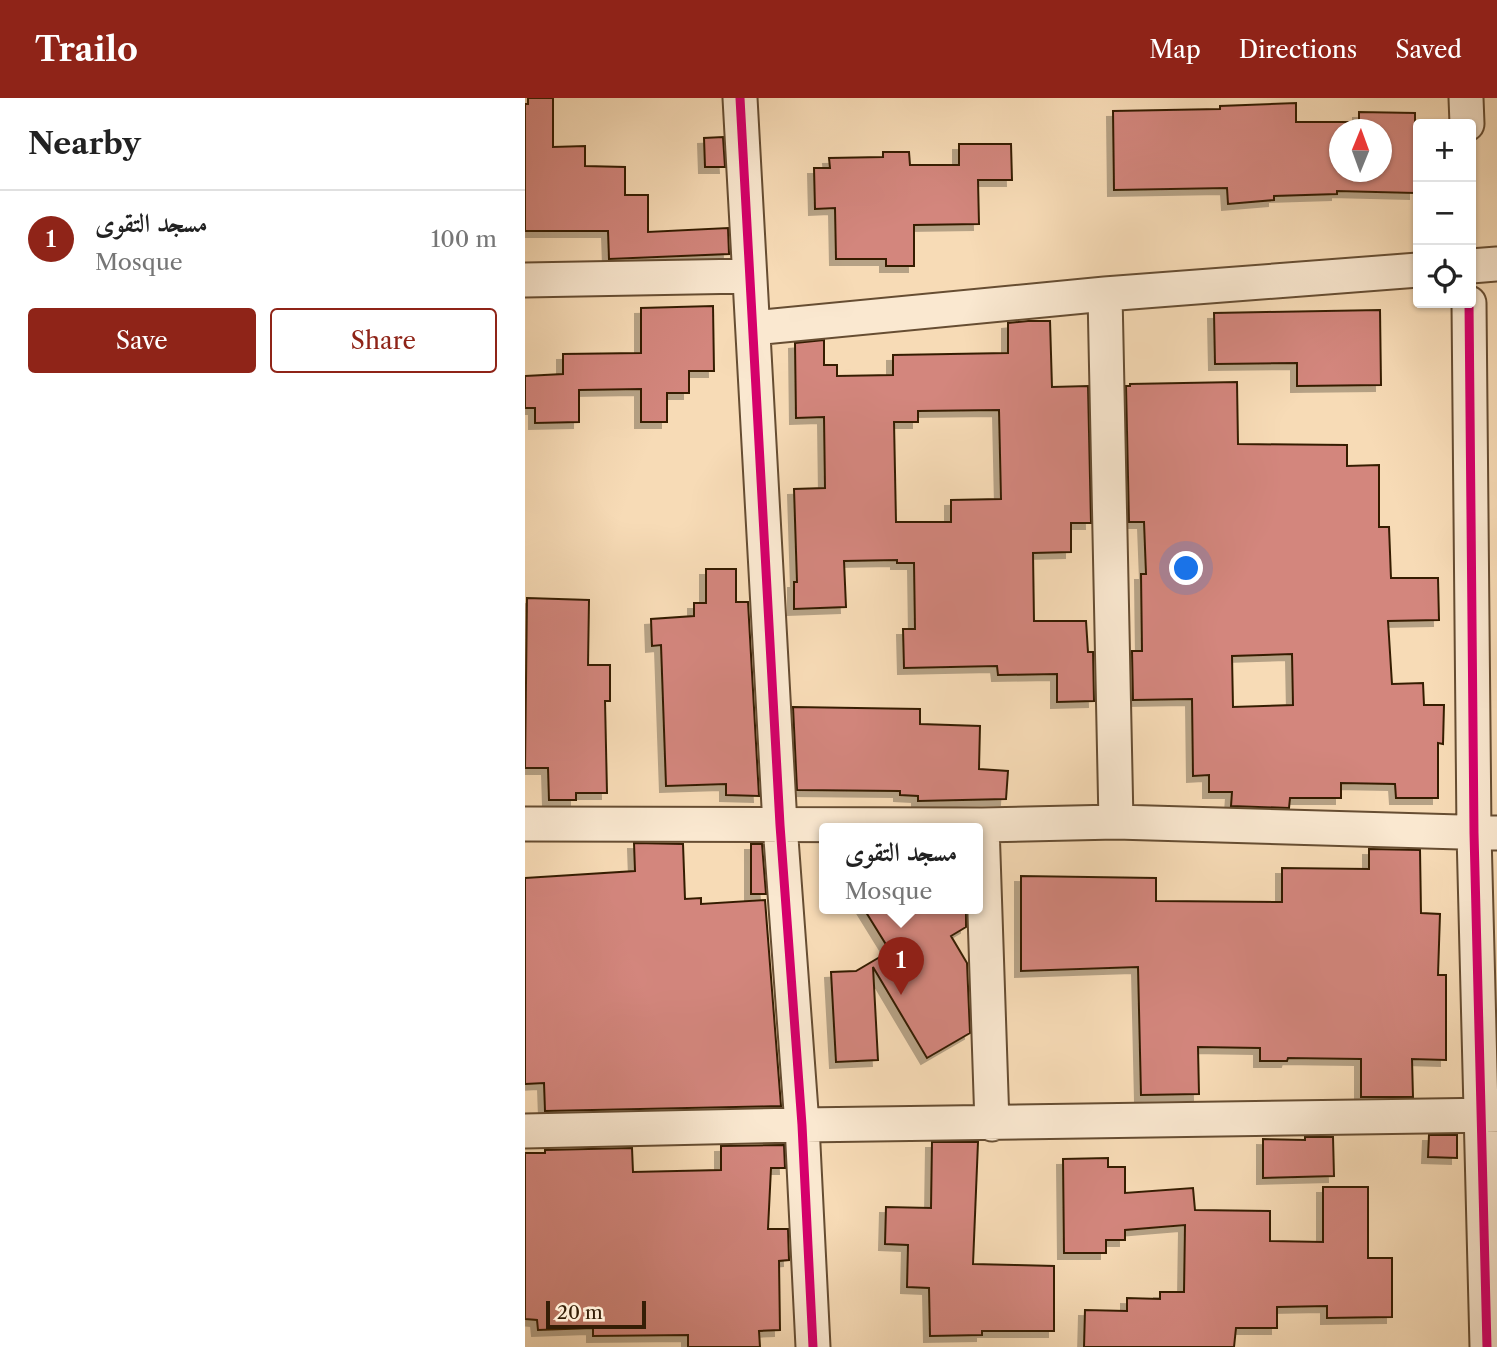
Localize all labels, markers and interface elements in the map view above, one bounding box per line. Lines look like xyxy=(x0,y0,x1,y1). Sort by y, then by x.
text: Trailo xyxy=(35,29,138,70)
text: Map xyxy=(1149,35,1201,64)
text: Directions xyxy=(1239,35,1357,64)
text: Saved xyxy=(1395,35,1462,64)
north arrow xyxy=(1329,119,1392,182)
map controls xyxy=(1413,119,1476,308)
button: + xyxy=(1413,119,1476,182)
text: Nearby xyxy=(28,125,141,162)
button: − xyxy=(1413,182,1476,245)
text: مسجد التقوى xyxy=(95,207,208,239)
text: 1 xyxy=(46,225,56,253)
text: 100 m xyxy=(431,225,497,253)
button: locate xyxy=(1413,245,1476,308)
text: Mosque xyxy=(95,248,183,276)
button: Save xyxy=(28,308,256,373)
button: Share xyxy=(270,308,497,373)
your location xyxy=(1169,551,1203,585)
popup xyxy=(819,823,983,914)
text: مسجد التقوى xyxy=(845,836,957,868)
text: Mosque xyxy=(845,877,932,905)
pin: 1 xyxy=(878,937,924,995)
scale bar xyxy=(546,1298,646,1330)
text: 20 m xyxy=(557,1301,603,1324)

